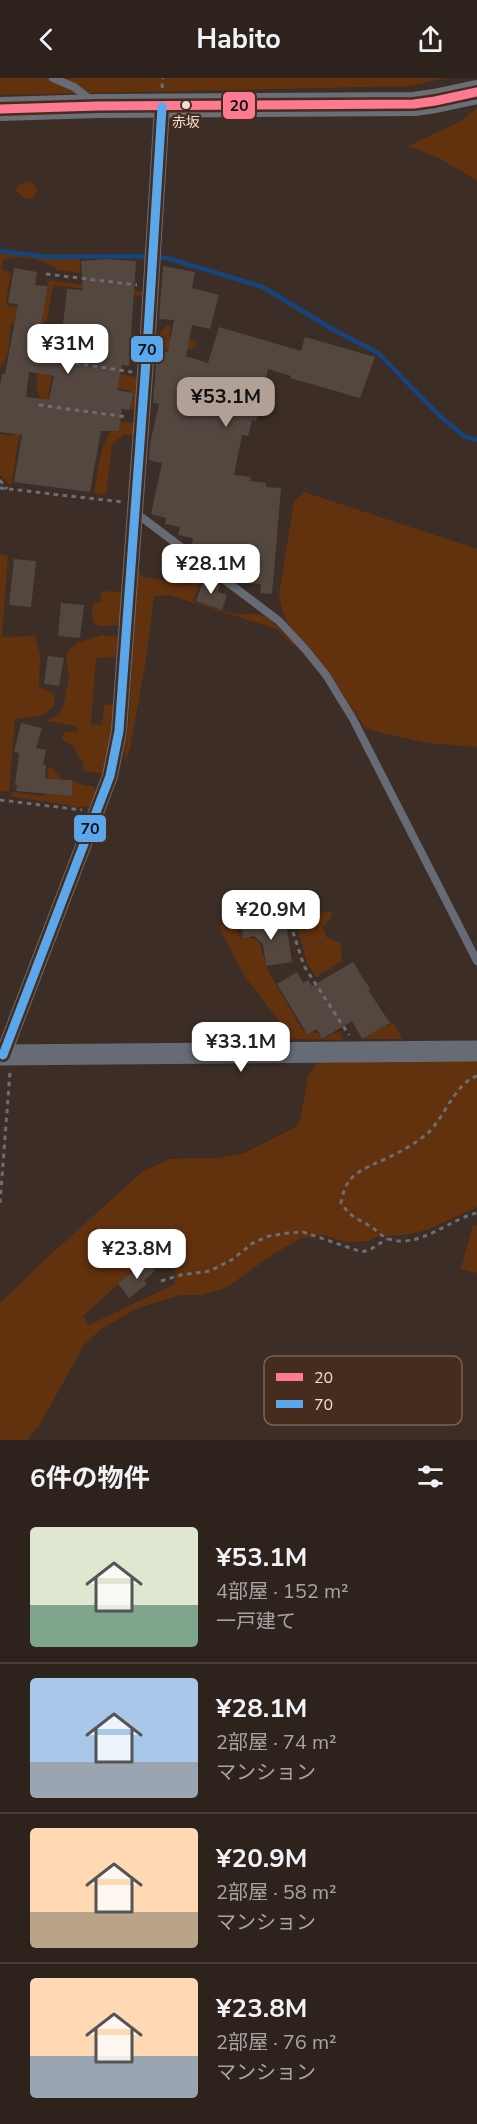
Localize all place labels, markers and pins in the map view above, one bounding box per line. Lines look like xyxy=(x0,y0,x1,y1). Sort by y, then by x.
marker: 赤坂 xyxy=(180,99,192,111)
place label: 赤坂 xyxy=(172,113,200,132)
pin: ¥31M xyxy=(32,324,104,375)
pin: ¥53.1M xyxy=(177,377,275,428)
pin: ¥28.1M xyxy=(162,544,260,595)
pin: ¥20.9M xyxy=(222,890,320,941)
pin: ¥33.1M xyxy=(192,1022,290,1073)
pin: ¥23.8M xyxy=(88,1229,186,1280)

